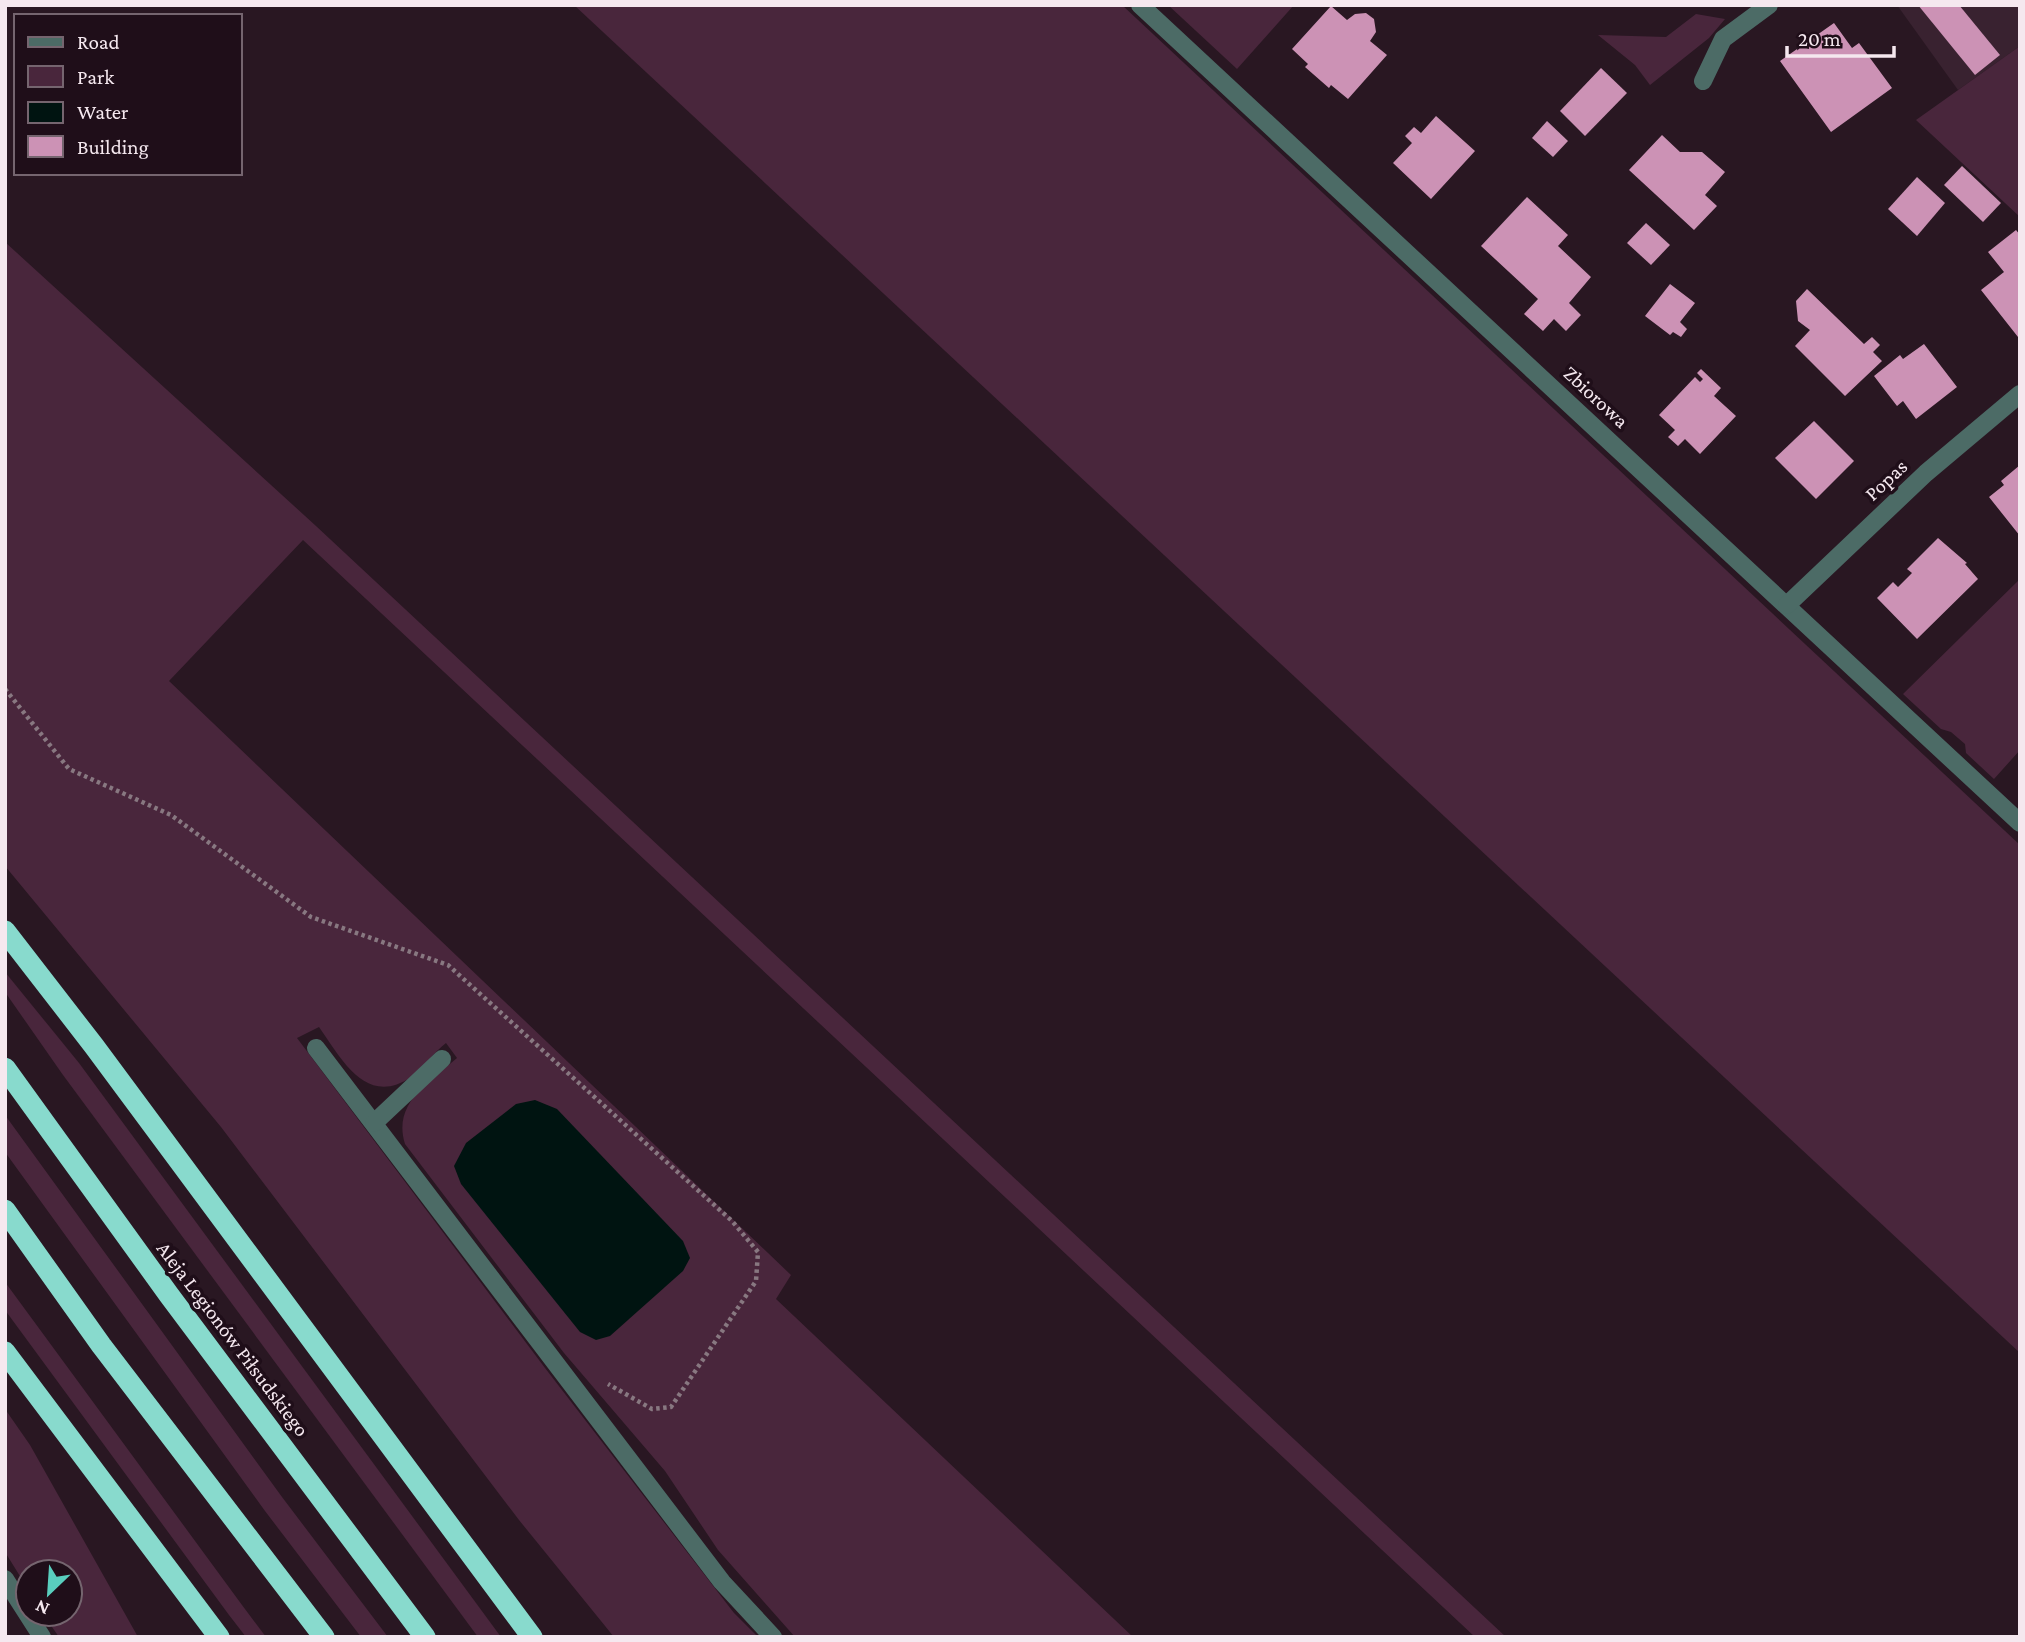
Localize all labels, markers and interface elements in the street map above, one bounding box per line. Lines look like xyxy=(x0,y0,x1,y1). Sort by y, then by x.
legend xyxy=(14,14,242,175)
scale bar xyxy=(1787,14,1894,58)
text: 20 m xyxy=(1798,27,1841,51)
text: Road xyxy=(77,30,120,54)
text: Park xyxy=(77,65,114,89)
text: Water xyxy=(77,100,129,124)
text: Building xyxy=(77,135,149,159)
street label: Zbiorowa xyxy=(1559,361,1634,433)
street label: Popas xyxy=(1860,454,1912,506)
street label: Aleja Legionów Piłsudskiego xyxy=(152,1237,314,1441)
north arrow xyxy=(14,1558,84,1628)
text: N xyxy=(32,1596,52,1620)

